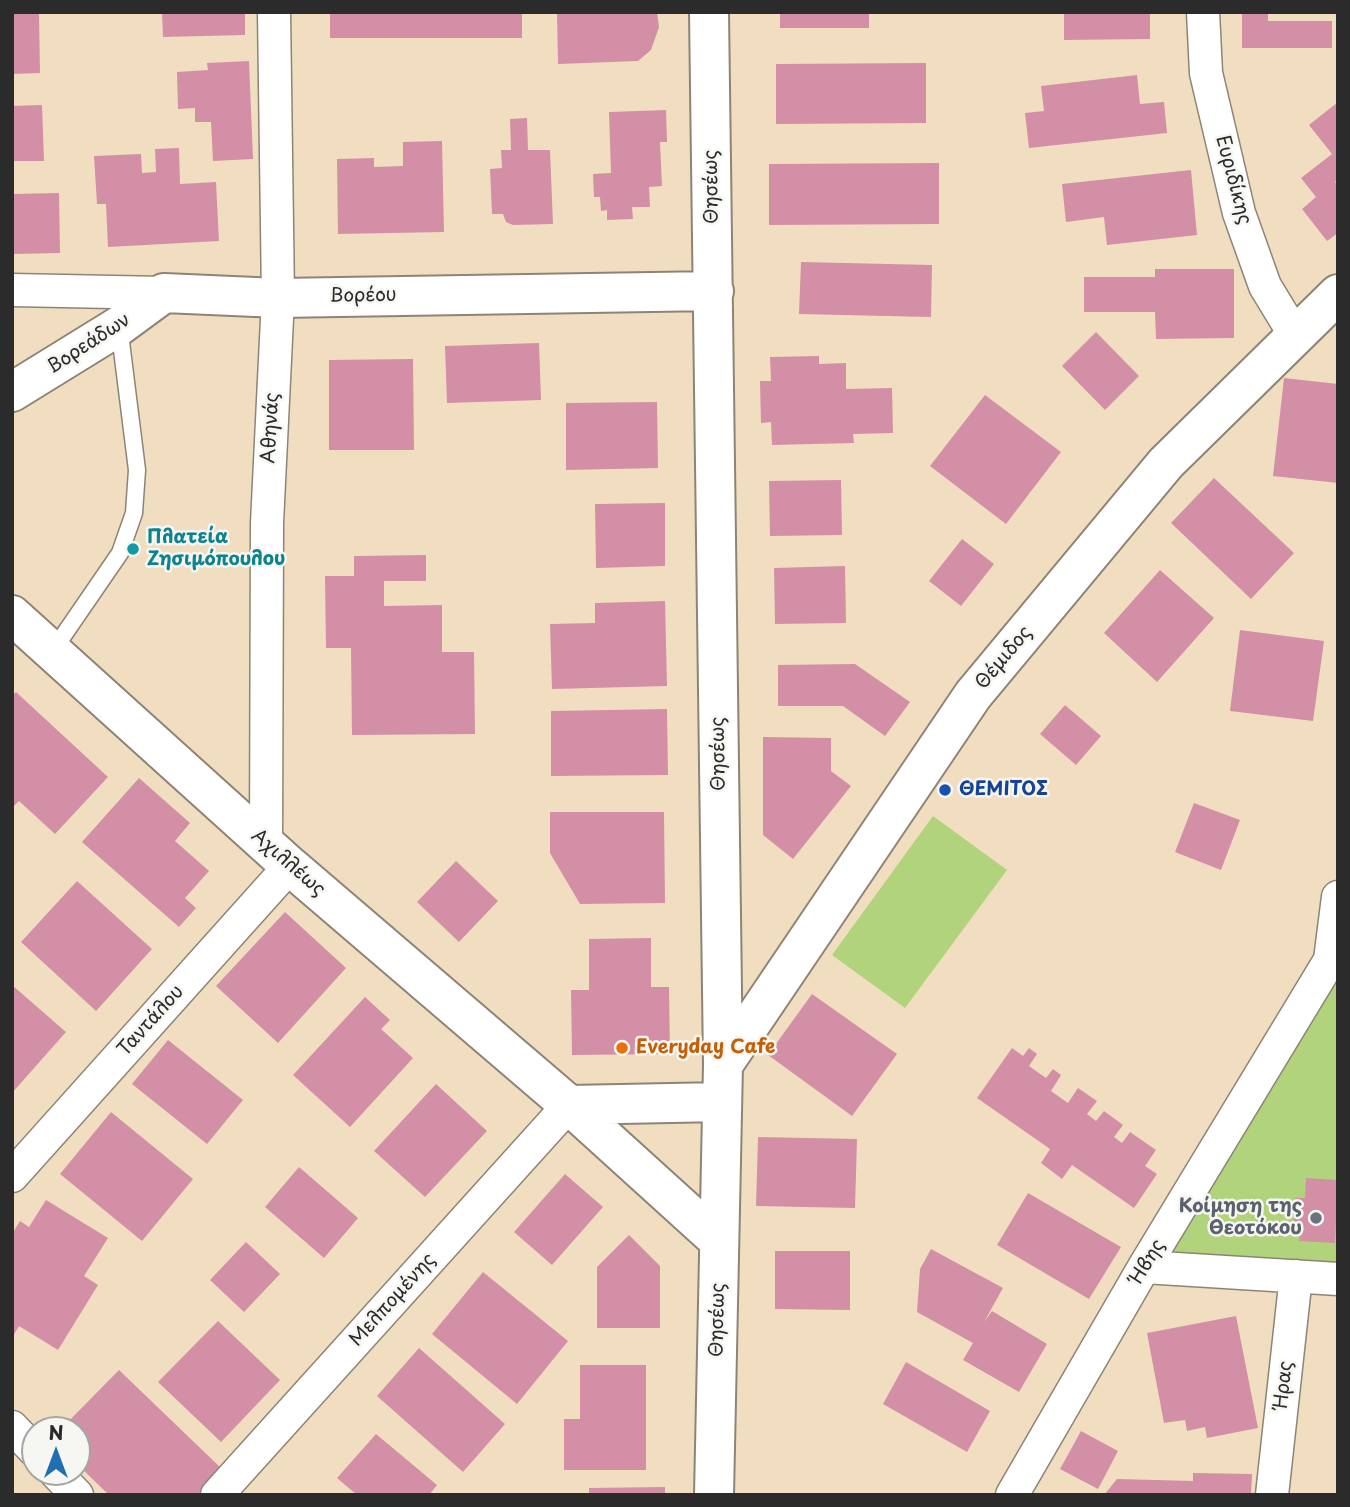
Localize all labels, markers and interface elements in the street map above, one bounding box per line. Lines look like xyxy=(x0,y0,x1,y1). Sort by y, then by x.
street label: Ευριδίκης xyxy=(1210,133,1256,227)
street label: Θησέως xyxy=(700,150,724,224)
street label: Βορέου xyxy=(329,284,397,308)
street label: Βορεάδων xyxy=(43,309,135,379)
street label: Αθηνάς xyxy=(258,392,284,464)
place label: Πλατεία Ζησιμόπουλου xyxy=(147,527,285,571)
marker: Πλατεία Ζησιμόπουλου xyxy=(125,541,141,557)
street label: Θέμιδος xyxy=(971,622,1037,694)
street label: Θησέως xyxy=(707,717,731,791)
place label: ΘΕΜΙΤΟΣ xyxy=(959,779,1048,801)
marker: ΘΕΜΙΤΟΣ xyxy=(937,782,953,798)
street label: Αχιλλέως xyxy=(246,825,330,901)
street label: Ταντάλου xyxy=(113,981,189,1061)
place label: Everyday Cafe xyxy=(636,1037,775,1059)
marker: Everyday Cafe xyxy=(614,1040,630,1056)
place label: Κοίμηση της Θεοτόκου xyxy=(1179,1196,1302,1240)
marker: Κοίμηση της Θεοτόκου xyxy=(1308,1210,1324,1226)
street label: Ήβης xyxy=(1126,1236,1170,1288)
street label: Μελπομένης xyxy=(345,1249,441,1351)
street label: Θησέως xyxy=(706,1283,730,1357)
street label: Ήρας xyxy=(1270,1360,1298,1410)
north arrow xyxy=(21,1416,91,1486)
text: N xyxy=(48,1418,64,1446)

